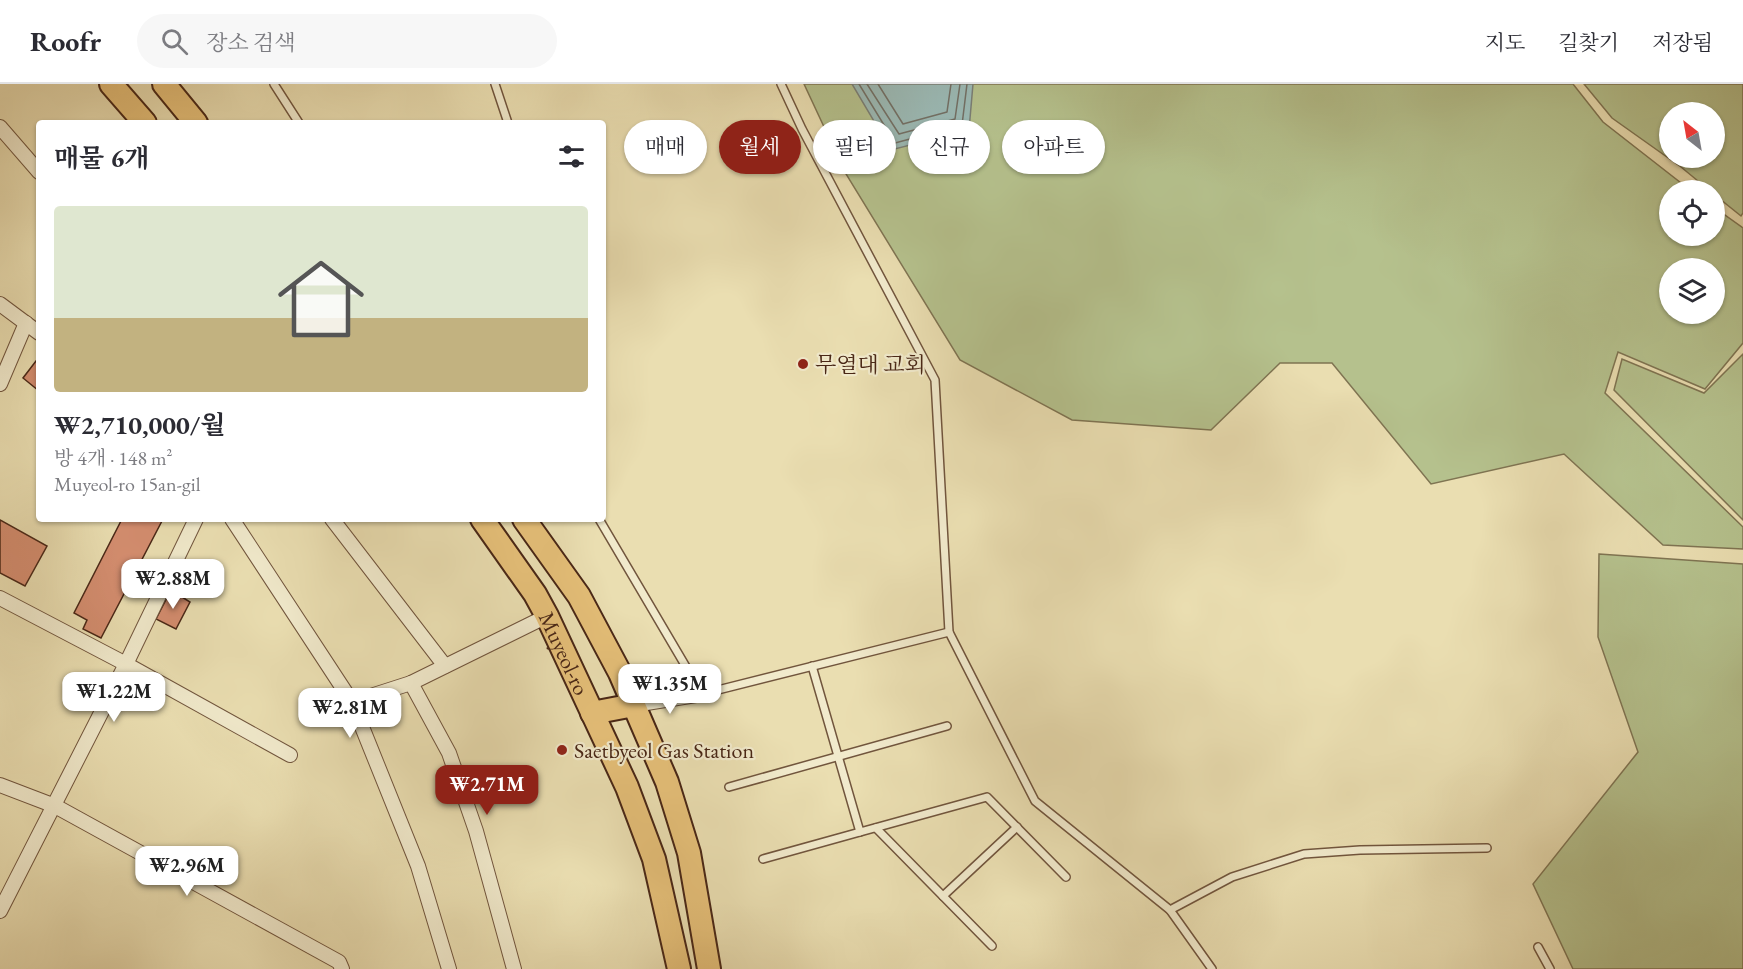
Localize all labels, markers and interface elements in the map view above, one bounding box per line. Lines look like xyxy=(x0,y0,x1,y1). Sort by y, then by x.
search box xyxy=(137,14,557,68)
text: Roofr xyxy=(30,23,101,59)
icon: search xyxy=(158,25,191,58)
text: 장소 검색 xyxy=(206,28,296,57)
text: 지도 xyxy=(1485,29,1525,56)
text: 길찾기 xyxy=(1558,29,1619,56)
text: 저장됨 xyxy=(1652,29,1713,56)
north arrow xyxy=(1659,102,1725,168)
map controls xyxy=(1659,102,1725,324)
chip: 매매 xyxy=(624,120,707,174)
chip: 월세 xyxy=(719,120,801,174)
chip: 필터 xyxy=(813,120,896,174)
chip: 신규 xyxy=(908,120,990,174)
chip: 아파트 xyxy=(1002,120,1105,174)
icon: filters xyxy=(555,140,588,173)
text: 매물 6개 xyxy=(54,141,149,175)
button: locate xyxy=(1659,180,1725,246)
icon: home xyxy=(267,245,375,353)
button: layers xyxy=(1659,258,1725,324)
place label: 무열대 교회 xyxy=(815,350,926,379)
marker: 무열대 교회 xyxy=(796,357,810,371)
text: ₩2,710,000/월 xyxy=(54,408,225,442)
text: 방 4개 · 148 m² xyxy=(54,445,173,471)
text: Muyeol-ro 15an-gil xyxy=(54,471,201,497)
pin: ₩2.88M xyxy=(124,559,222,610)
text: ₩2.88M xyxy=(135,565,211,591)
street label: Muyeol-ro xyxy=(532,607,596,700)
pin: ₩1.35M xyxy=(621,664,719,715)
text: ₩1.35M xyxy=(632,670,708,696)
pin: ₩1.22M xyxy=(65,672,163,723)
text: ₩1.22M xyxy=(76,678,152,704)
pin: ₩2.81M xyxy=(301,688,399,739)
text: ₩2.81M xyxy=(312,694,388,720)
place label: Saetbyeol Gas Station xyxy=(574,736,754,765)
marker: Saetbyeol Gas Station xyxy=(555,743,569,757)
pin: ₩2.71M xyxy=(438,765,536,816)
text: ₩2.71M xyxy=(449,771,525,797)
pin: ₩2.96M xyxy=(138,846,236,897)
text: ₩2.96M xyxy=(149,852,225,878)

